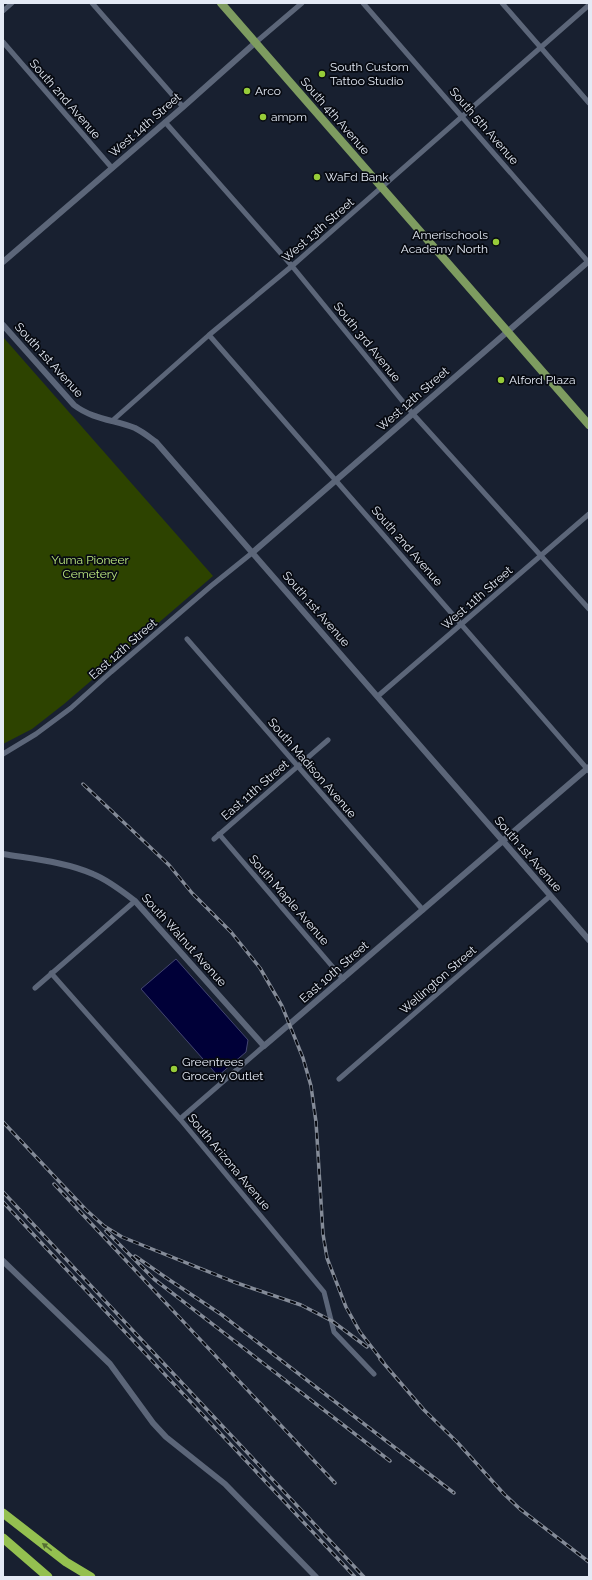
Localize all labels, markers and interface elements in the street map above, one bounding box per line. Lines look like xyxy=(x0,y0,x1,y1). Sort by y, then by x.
street label: South 2nd Avenue xyxy=(27,56,103,142)
place label: South Custom Tattoo Studio xyxy=(330,60,409,88)
marker: South Custom Tattoo Studio xyxy=(317,69,327,79)
street label: South 4th Avenue xyxy=(298,74,372,158)
place label: Arco xyxy=(255,84,281,98)
street label: South 5th Avenue xyxy=(447,84,521,168)
marker: Arco xyxy=(242,86,252,96)
street label: West 14th Street xyxy=(106,90,184,160)
place label: ampm xyxy=(271,110,307,124)
marker: ampm xyxy=(258,112,268,122)
place label: WaFd Bank xyxy=(325,170,389,184)
marker: WaFd Bank xyxy=(312,172,322,182)
street label: West 13th Street xyxy=(279,195,357,265)
place label: Amerischools Academy North xyxy=(401,228,488,256)
marker: Amerischools Academy North xyxy=(491,237,501,247)
street label: South 3rd Avenue xyxy=(331,299,403,385)
street label: South 1st Avenue xyxy=(12,320,86,400)
street label: West 12th Street xyxy=(374,364,452,434)
place label: Alford Plaza xyxy=(509,373,576,387)
marker: Alford Plaza xyxy=(496,375,506,385)
street label: South 2nd Avenue xyxy=(369,503,445,589)
park label: Yuma Pioneer Cemetery xyxy=(51,553,129,581)
street label: West 11th Street xyxy=(439,563,515,633)
street label: South 1st Avenue xyxy=(279,568,353,650)
street label: East 12th Street xyxy=(86,616,160,682)
street label: South Madison Avenue xyxy=(265,715,359,821)
street label: East 11th Street xyxy=(219,757,291,823)
street label: South 1st Avenue xyxy=(491,813,565,895)
street label: South Maple Avenue xyxy=(246,852,332,948)
street label: South Walnut Avenue xyxy=(139,891,229,989)
street label: East 10th Street xyxy=(297,938,371,1006)
street label: Wellington Street xyxy=(397,943,479,1017)
place label: Greentrees Grocery Outlet xyxy=(182,1055,263,1083)
marker: Greentrees Grocery Outlet xyxy=(169,1064,179,1074)
street label: South Arizona Avenue xyxy=(185,1111,273,1213)
one-way arrow xyxy=(42,1543,53,1551)

